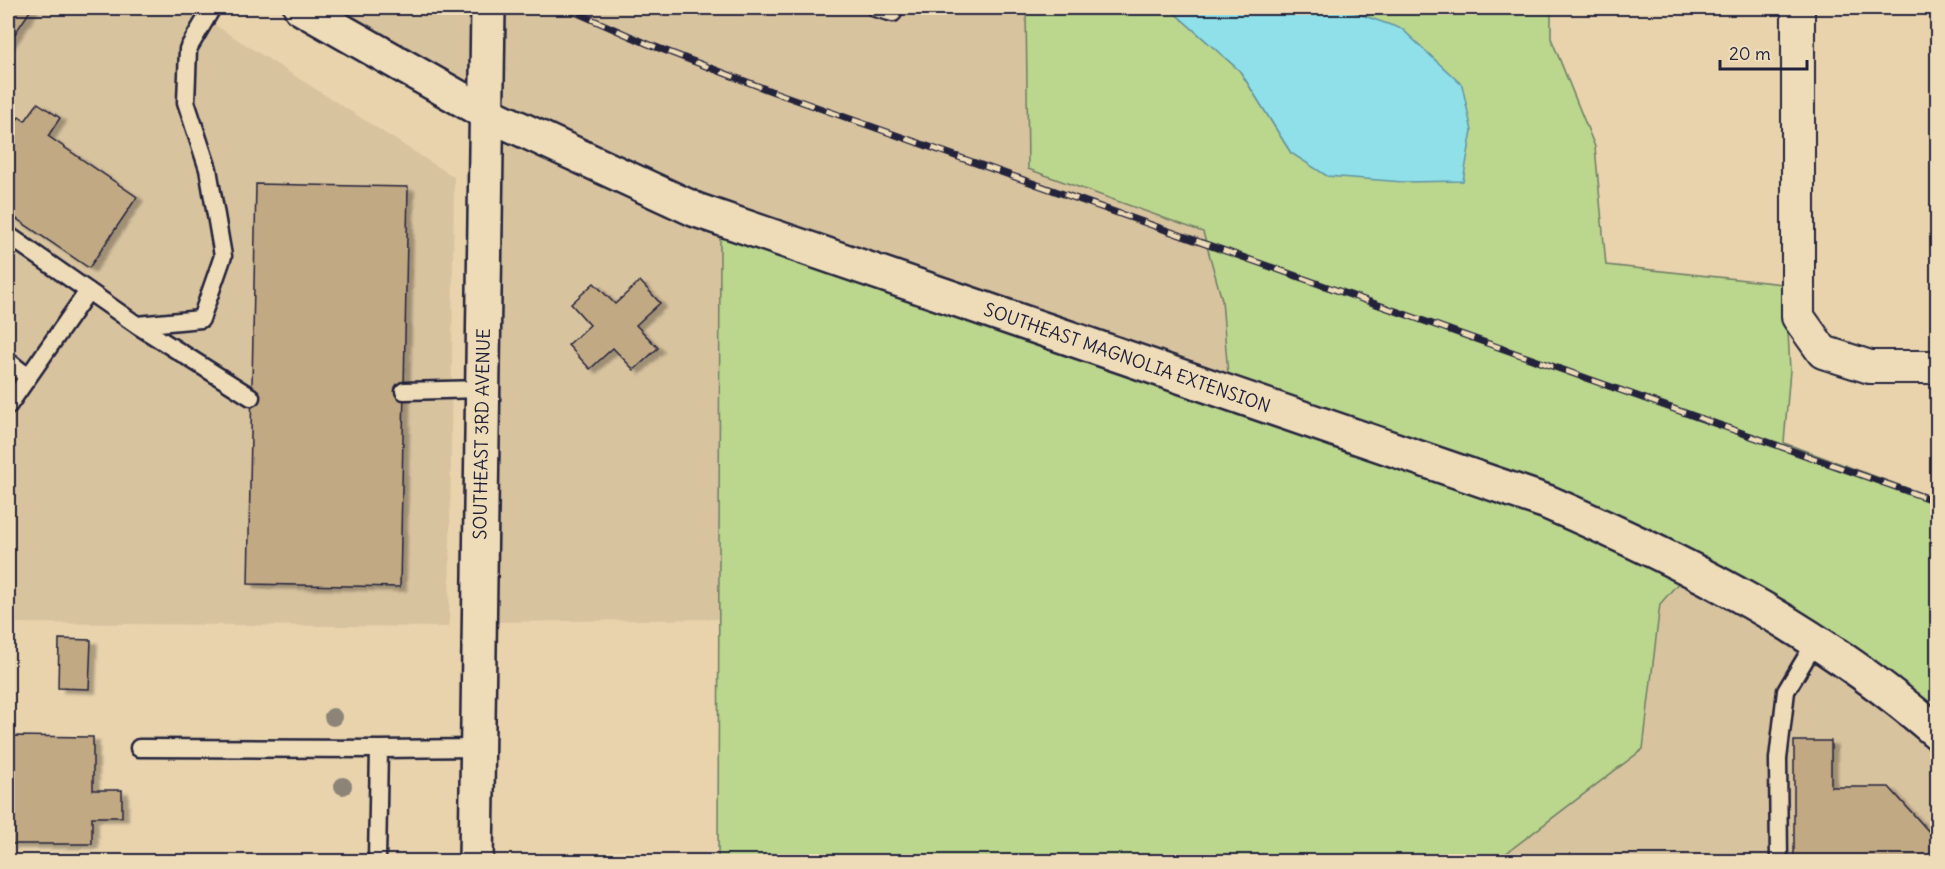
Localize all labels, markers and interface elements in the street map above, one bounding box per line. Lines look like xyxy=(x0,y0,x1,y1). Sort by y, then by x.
scale bar xyxy=(1720,33,1807,71)
text: 20 m xyxy=(1729,42,1771,65)
street label: SOUTHEAST MAGNOLIA EXTENSION xyxy=(981,298,1274,418)
street label: SOUTHEAST 3RD AVENUE xyxy=(468,328,495,540)

